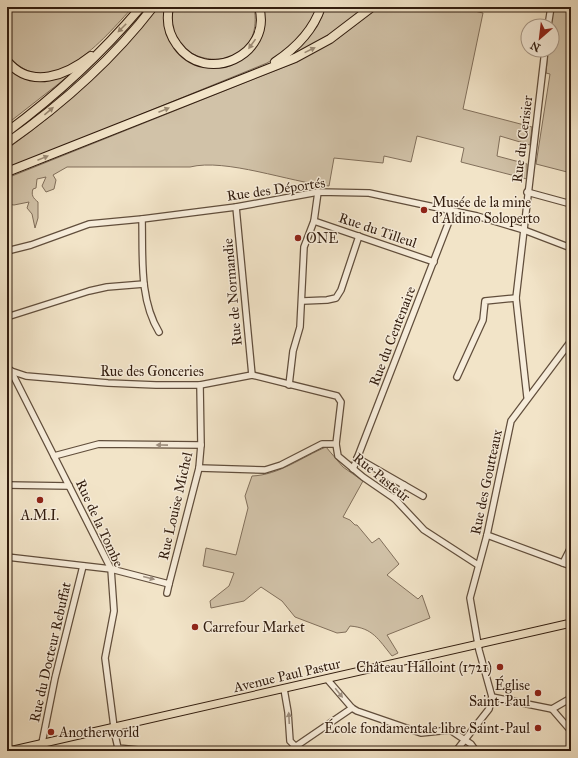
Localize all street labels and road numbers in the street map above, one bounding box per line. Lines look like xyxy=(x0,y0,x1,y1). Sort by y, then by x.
street label: Rue du Cerisier xyxy=(509,94,536,184)
street label: Rue des Déportés xyxy=(226,174,326,205)
street label: Rue du Tilleul xyxy=(336,209,419,252)
street label: Rue de Normandie xyxy=(219,237,246,346)
street label: Rue du Centenaire xyxy=(366,284,419,388)
street label: Rue des Gonceries xyxy=(100,363,204,380)
street label: Rue des Goutteaux xyxy=(467,427,506,536)
street label: Rue Pasteur xyxy=(350,449,414,506)
street label: Rue Louise Michel xyxy=(155,450,196,562)
street label: Rue de la Tombe xyxy=(72,477,127,570)
street label: Rue du Docteur Rebuffat xyxy=(26,580,75,724)
street label: Avenue Paul Pastur xyxy=(231,655,343,696)

